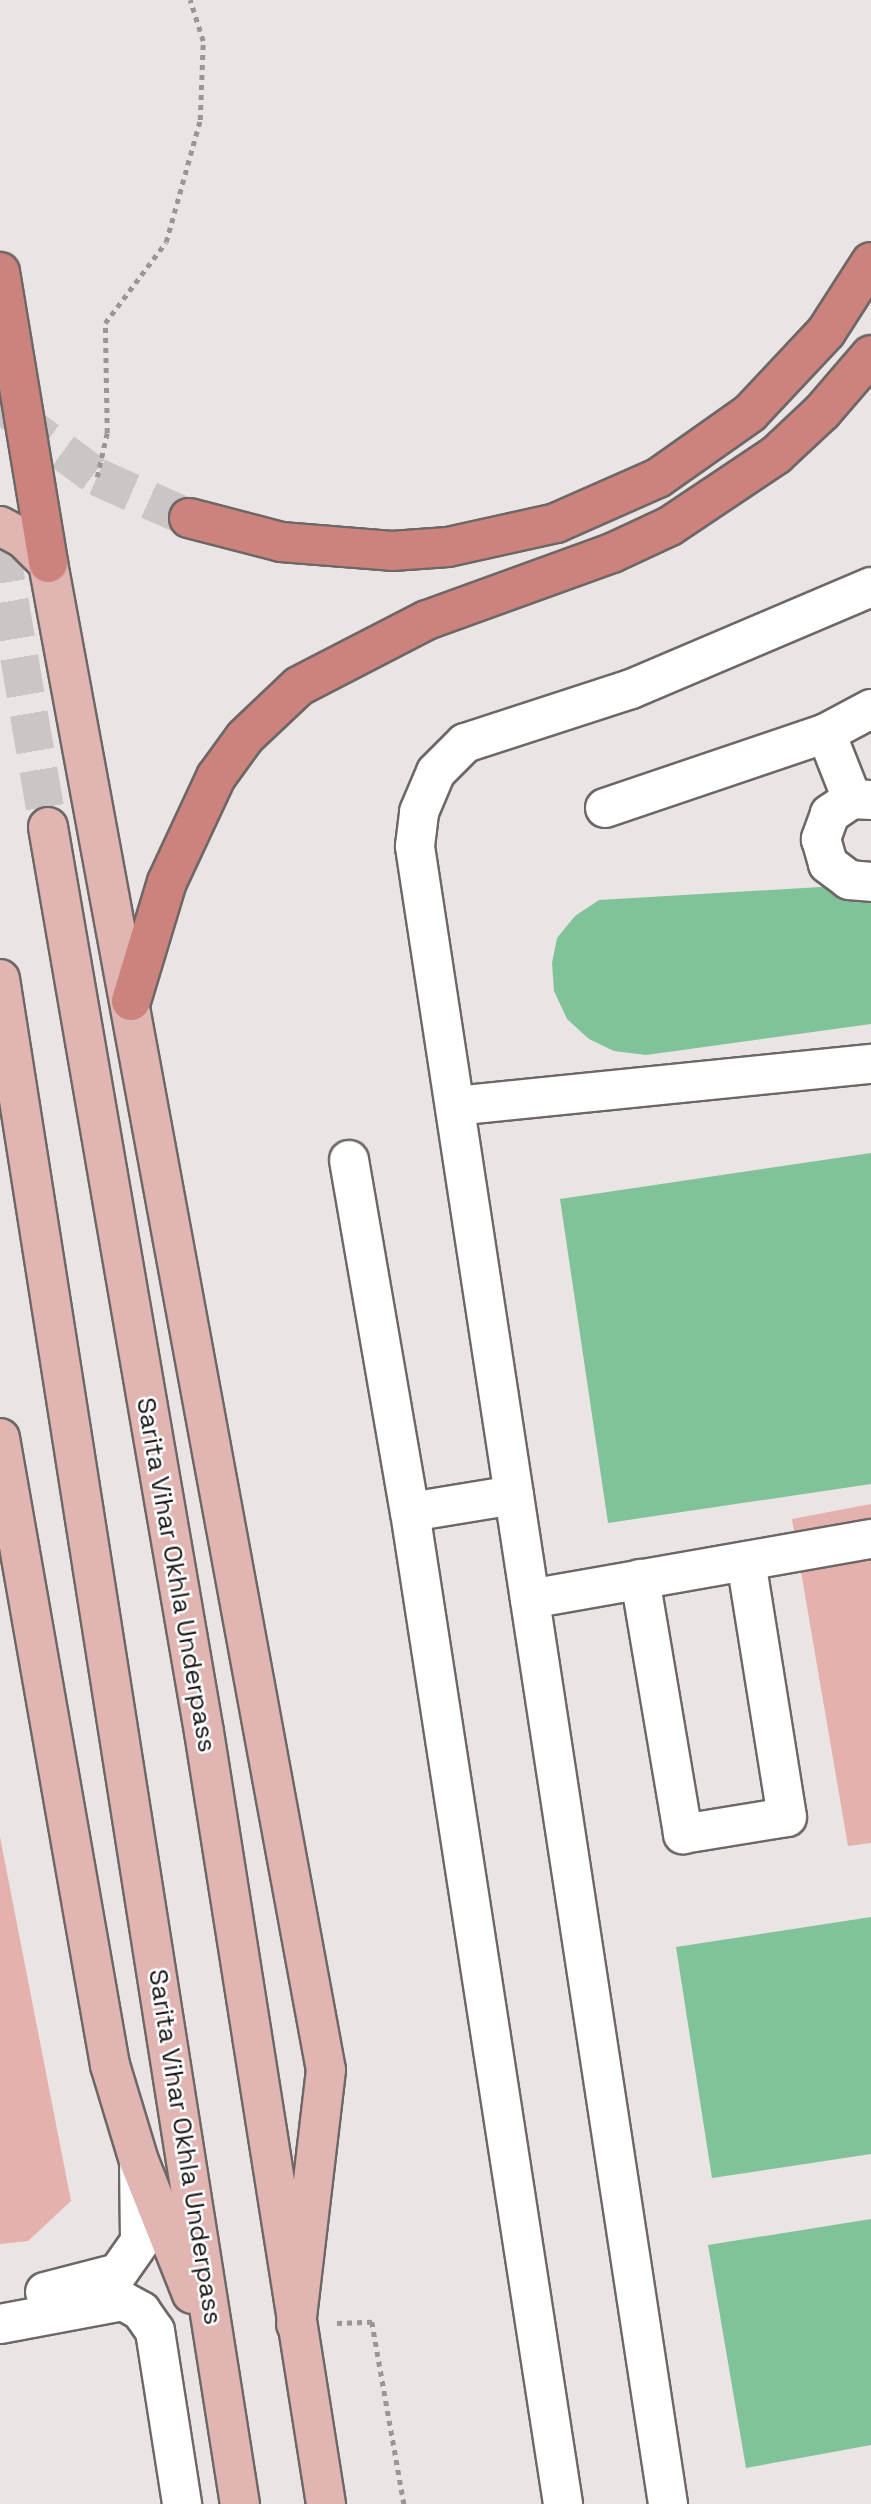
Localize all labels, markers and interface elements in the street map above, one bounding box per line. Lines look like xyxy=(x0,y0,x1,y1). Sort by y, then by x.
street label: Sarita Vihar Okhla Underpass xyxy=(129,1395,223,1755)
street label: Sarita Vihar Okhla Underpass xyxy=(141,1967,229,2327)

